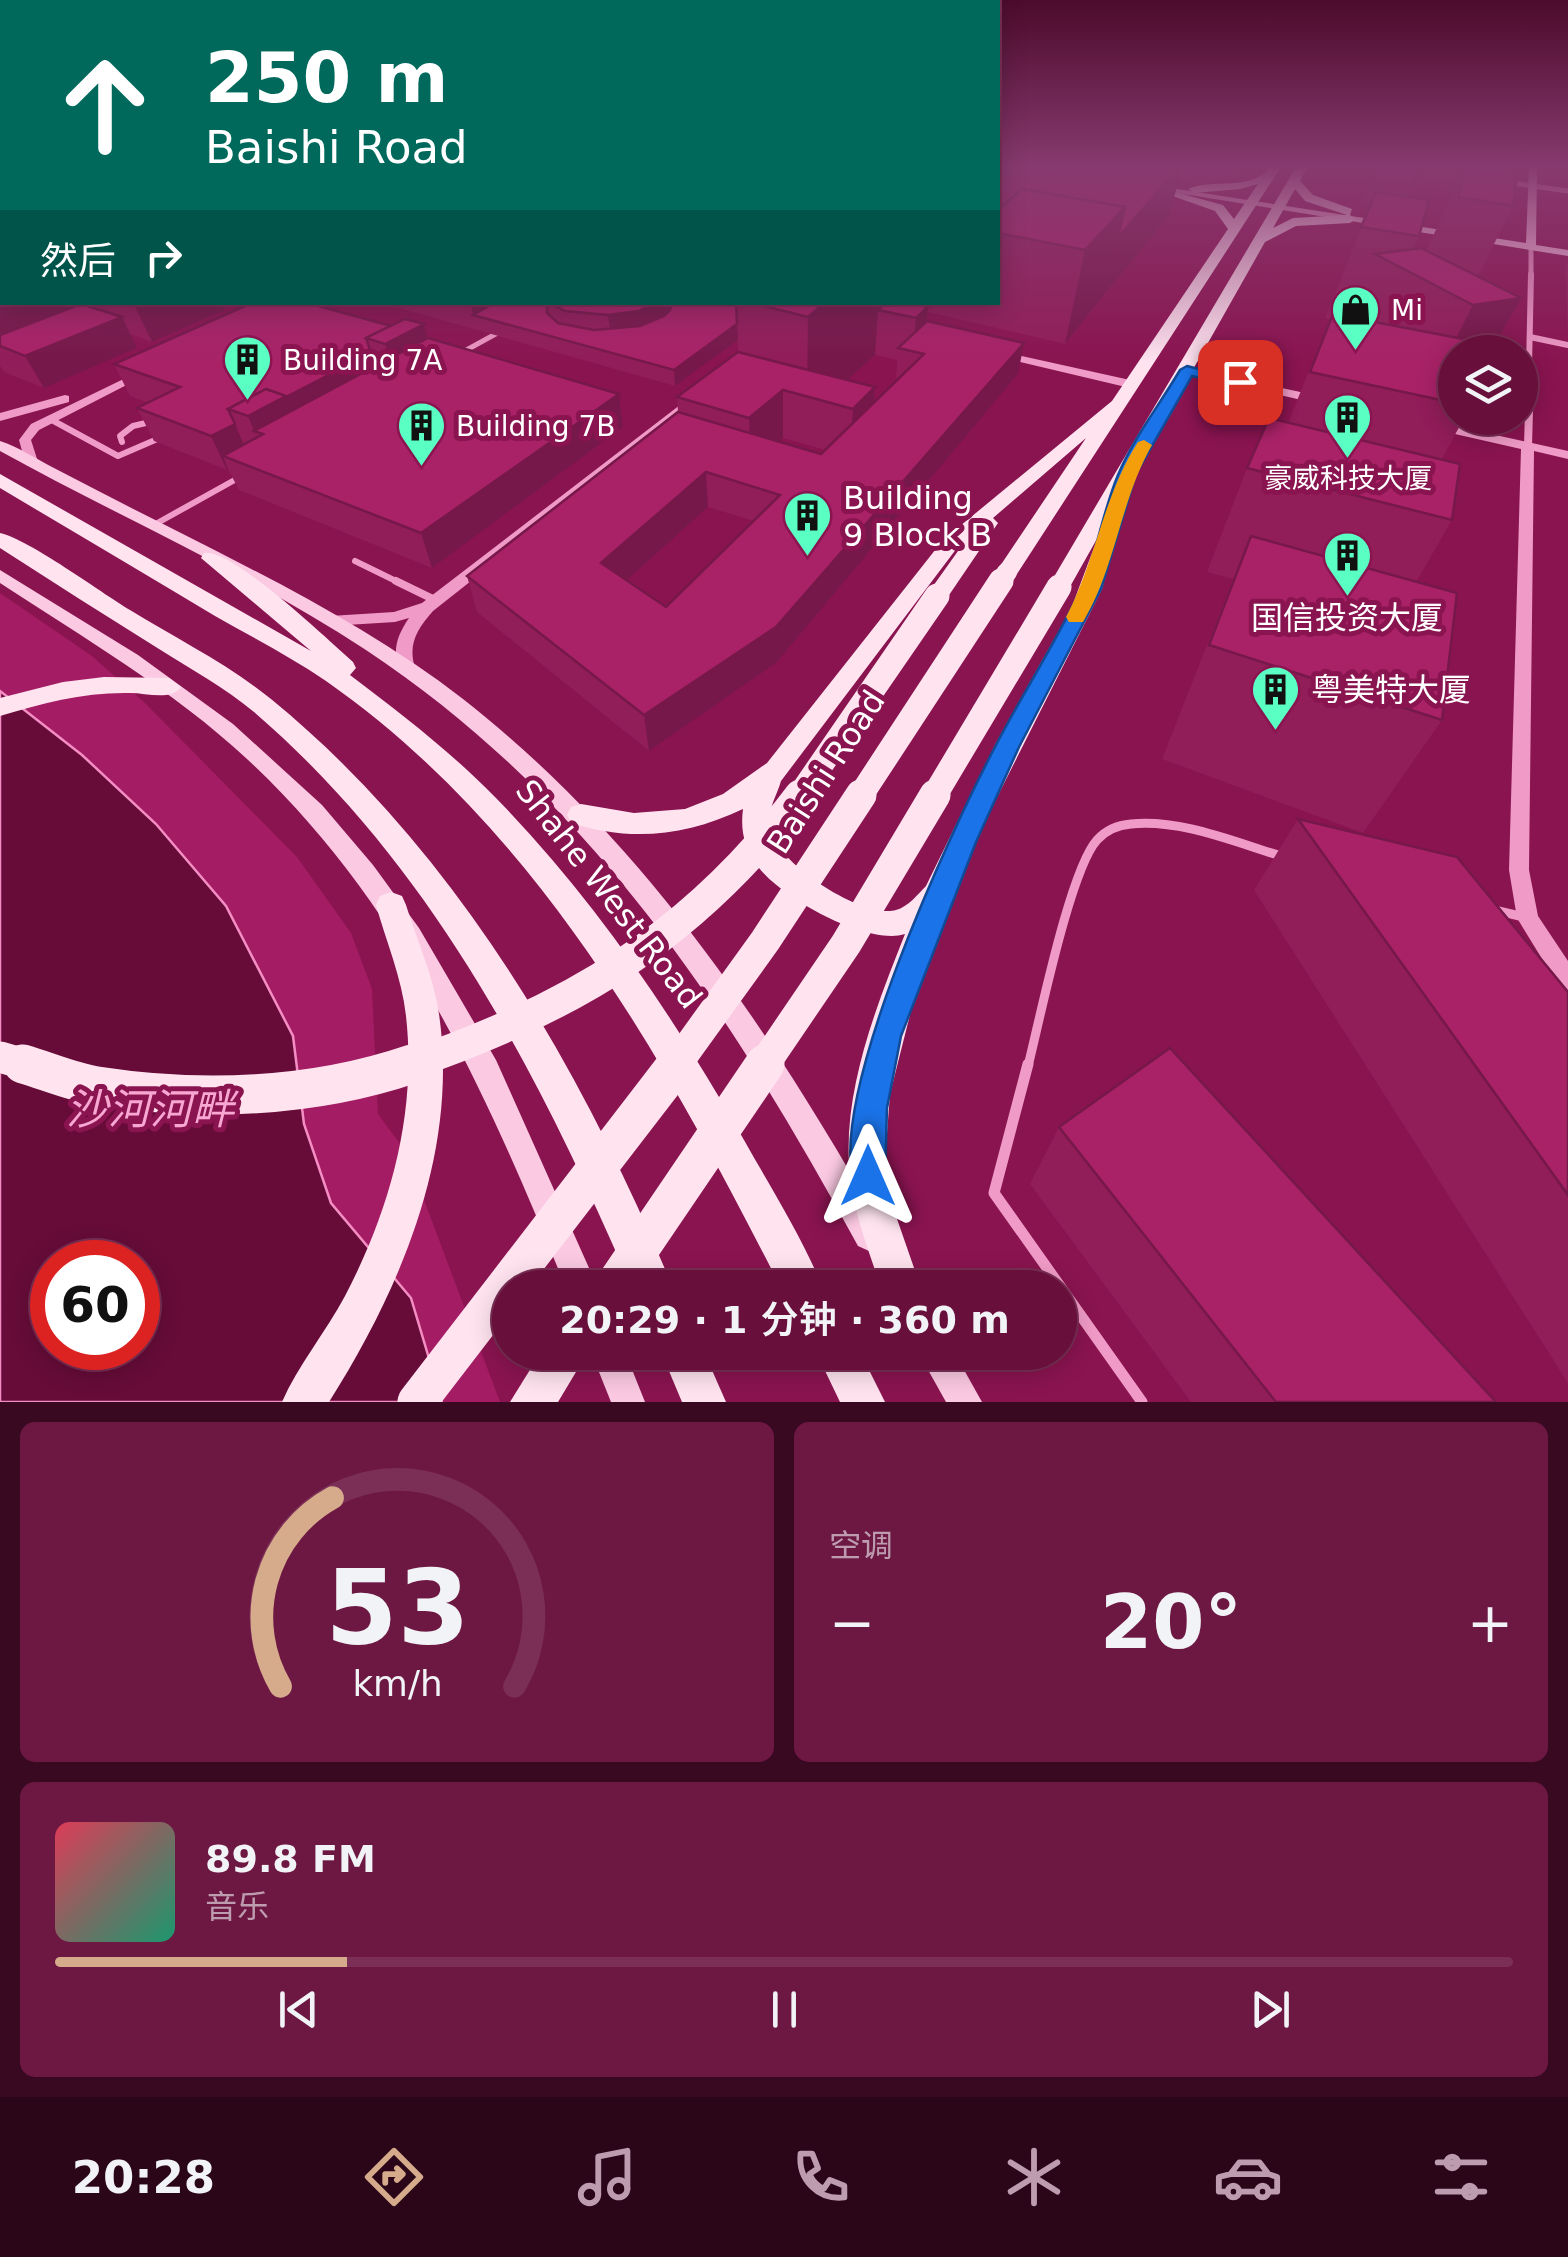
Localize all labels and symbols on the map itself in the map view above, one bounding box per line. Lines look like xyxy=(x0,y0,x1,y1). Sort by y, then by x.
shop icon: Mi xyxy=(1330,284,1382,352)
place label: Mi xyxy=(1391,294,1423,327)
building icon: Building 7A xyxy=(222,334,274,402)
pin xyxy=(1198,340,1283,425)
place label: Building 7A xyxy=(283,344,442,377)
building icon: 豪威科技大厦 xyxy=(1322,392,1374,460)
building icon: Building 7B xyxy=(395,400,447,468)
place label: Building 7B xyxy=(456,410,616,443)
place label: 豪威科技大厦 xyxy=(1264,462,1432,495)
place label: Building 9 Block B xyxy=(843,479,992,554)
building icon: Building 9 Block B xyxy=(782,490,834,558)
building icon: 国信投资大厦 xyxy=(1321,530,1373,598)
place label: 国信投资大厦 xyxy=(1251,599,1443,637)
building icon: 粤美特大厦 xyxy=(1250,664,1302,732)
place label: 粤美特大厦 xyxy=(1311,671,1471,709)
street label: Baishi Road xyxy=(759,683,893,861)
street label: Shahe West Road xyxy=(508,772,710,1016)
water label: 沙河河畔 xyxy=(66,1085,239,1134)
position arrow xyxy=(816,1124,920,1228)
speed limit sign: 60 xyxy=(30,1240,160,1370)

